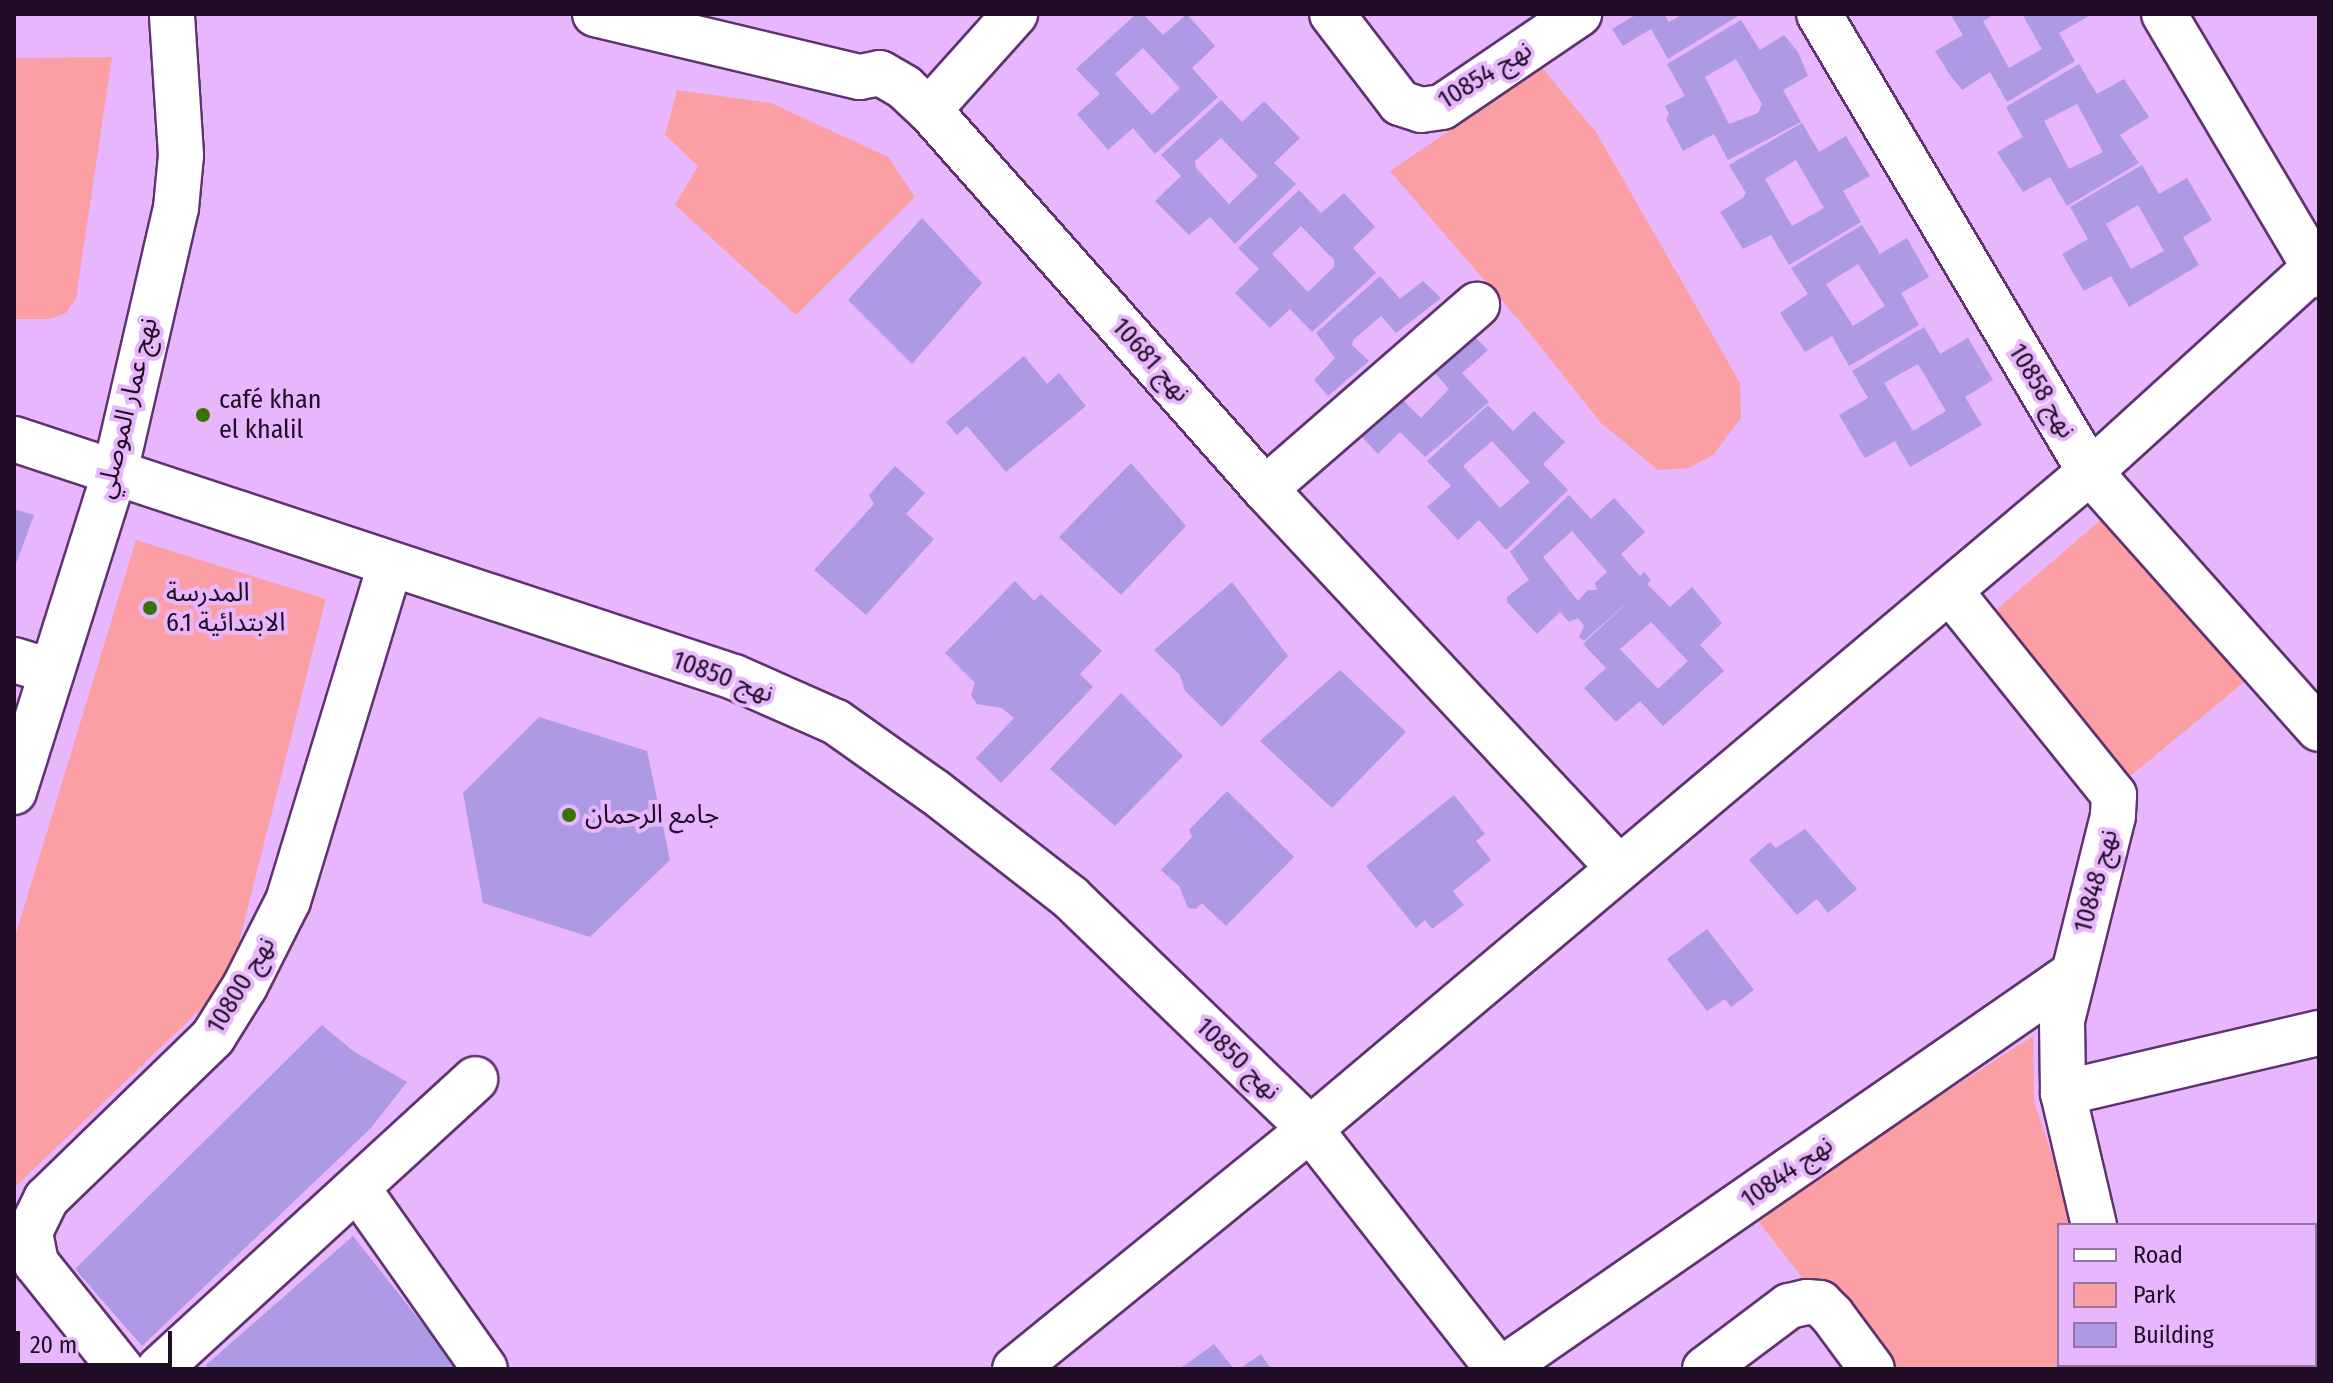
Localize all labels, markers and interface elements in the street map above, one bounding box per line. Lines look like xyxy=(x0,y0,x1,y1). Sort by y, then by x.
street label: نهج 10854 xyxy=(1432,34,1538,116)
street label: نهج 10681 xyxy=(1105,312,1197,408)
street label: نهج عمار الموصلي xyxy=(89,314,165,502)
street label: نهج 10858 xyxy=(2002,338,2082,444)
place label: café khan el khalil xyxy=(219,384,322,446)
marker: café khan el khalil xyxy=(194,406,212,424)
place label: المدرسة الابتدائية 6.1 xyxy=(166,577,285,638)
marker: المدرسة الابتدائية 6.1 xyxy=(141,599,159,617)
street label: نهج 10850 xyxy=(668,644,778,710)
place label: جامع الرحمان xyxy=(585,799,719,831)
marker: جامع الرحمان xyxy=(560,806,578,824)
street label: نهج 10848 xyxy=(2067,826,2125,936)
street label: نهج 10800 xyxy=(200,931,282,1039)
street label: نهج 10850 xyxy=(1189,1011,1287,1107)
street label: نهج 10844 xyxy=(1735,1129,1839,1215)
legend xyxy=(2057,1223,2317,1367)
text: Road xyxy=(2133,1241,2183,1269)
text: Park xyxy=(2133,1281,2176,1309)
scale bar xyxy=(20,1315,176,1365)
text: Building xyxy=(2133,1321,2214,1349)
text: 20 m xyxy=(30,1331,77,1359)

